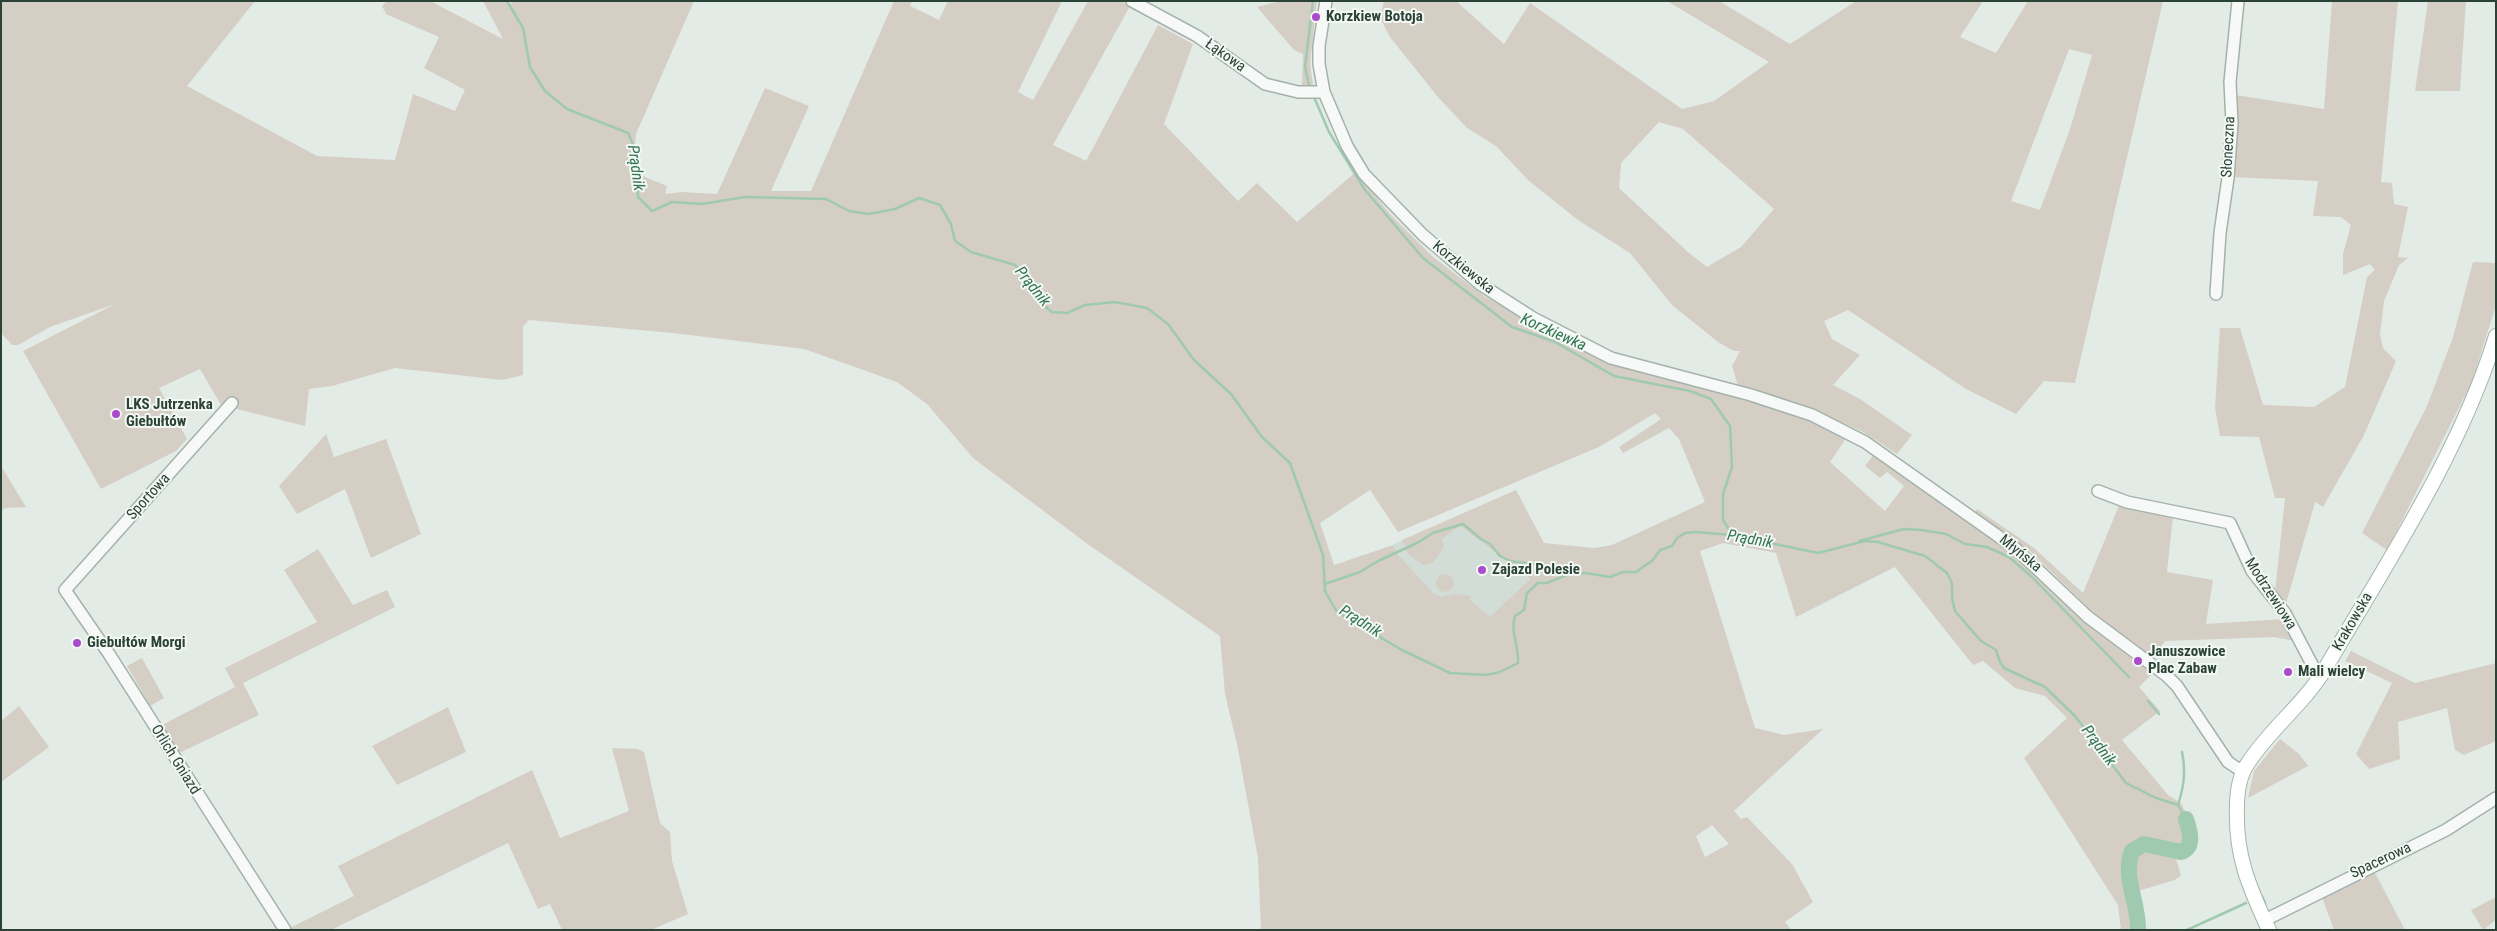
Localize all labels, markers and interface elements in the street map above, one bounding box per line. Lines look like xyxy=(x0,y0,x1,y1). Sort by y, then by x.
place label: Korzkiew Botoja xyxy=(1326,8,1423,26)
marker: Korzkiew Botoja xyxy=(1310,11,1322,23)
street label: Łąkowa xyxy=(1201,36,1249,76)
street label: Słoneczna xyxy=(2218,116,2240,178)
water label: Prądnik xyxy=(622,144,648,192)
street label: Korzkiewska xyxy=(1428,238,1498,298)
water label: Prądnik xyxy=(1010,263,1054,311)
water label: Korzkiewka xyxy=(1517,310,1589,356)
place label: LKS Jutrzenka Giebułtów xyxy=(126,396,213,431)
marker: LKS Jutrzenka Giebułtów xyxy=(110,408,122,420)
street label: Sportowa xyxy=(123,470,175,524)
water label: Prądnik xyxy=(1726,527,1774,553)
street label: Młyńska xyxy=(1995,531,2045,577)
street label: Modrzewiowa xyxy=(2240,555,2300,633)
place label: Zajazd Polesie xyxy=(1492,561,1580,579)
marker: Zajazd Polesie xyxy=(1476,564,1488,576)
street label: Krakowska xyxy=(2329,590,2377,654)
water label: Prądnik xyxy=(1335,602,1385,642)
place label: Giebułtów Morgi xyxy=(87,634,186,652)
marker: Giebułtów Morgi xyxy=(71,637,83,649)
place label: Januszowice Plac Zabaw xyxy=(2148,643,2225,678)
marker: Januszowice Plac Zabaw xyxy=(2132,655,2144,667)
place label: Mali wielcy xyxy=(2298,663,2365,681)
marker: Mali wielcy xyxy=(2282,666,2294,678)
street label: Orlich Gniazd xyxy=(147,722,203,798)
water label: Prądnik xyxy=(2076,722,2120,770)
street label: Spacerowa xyxy=(2348,839,2414,883)

